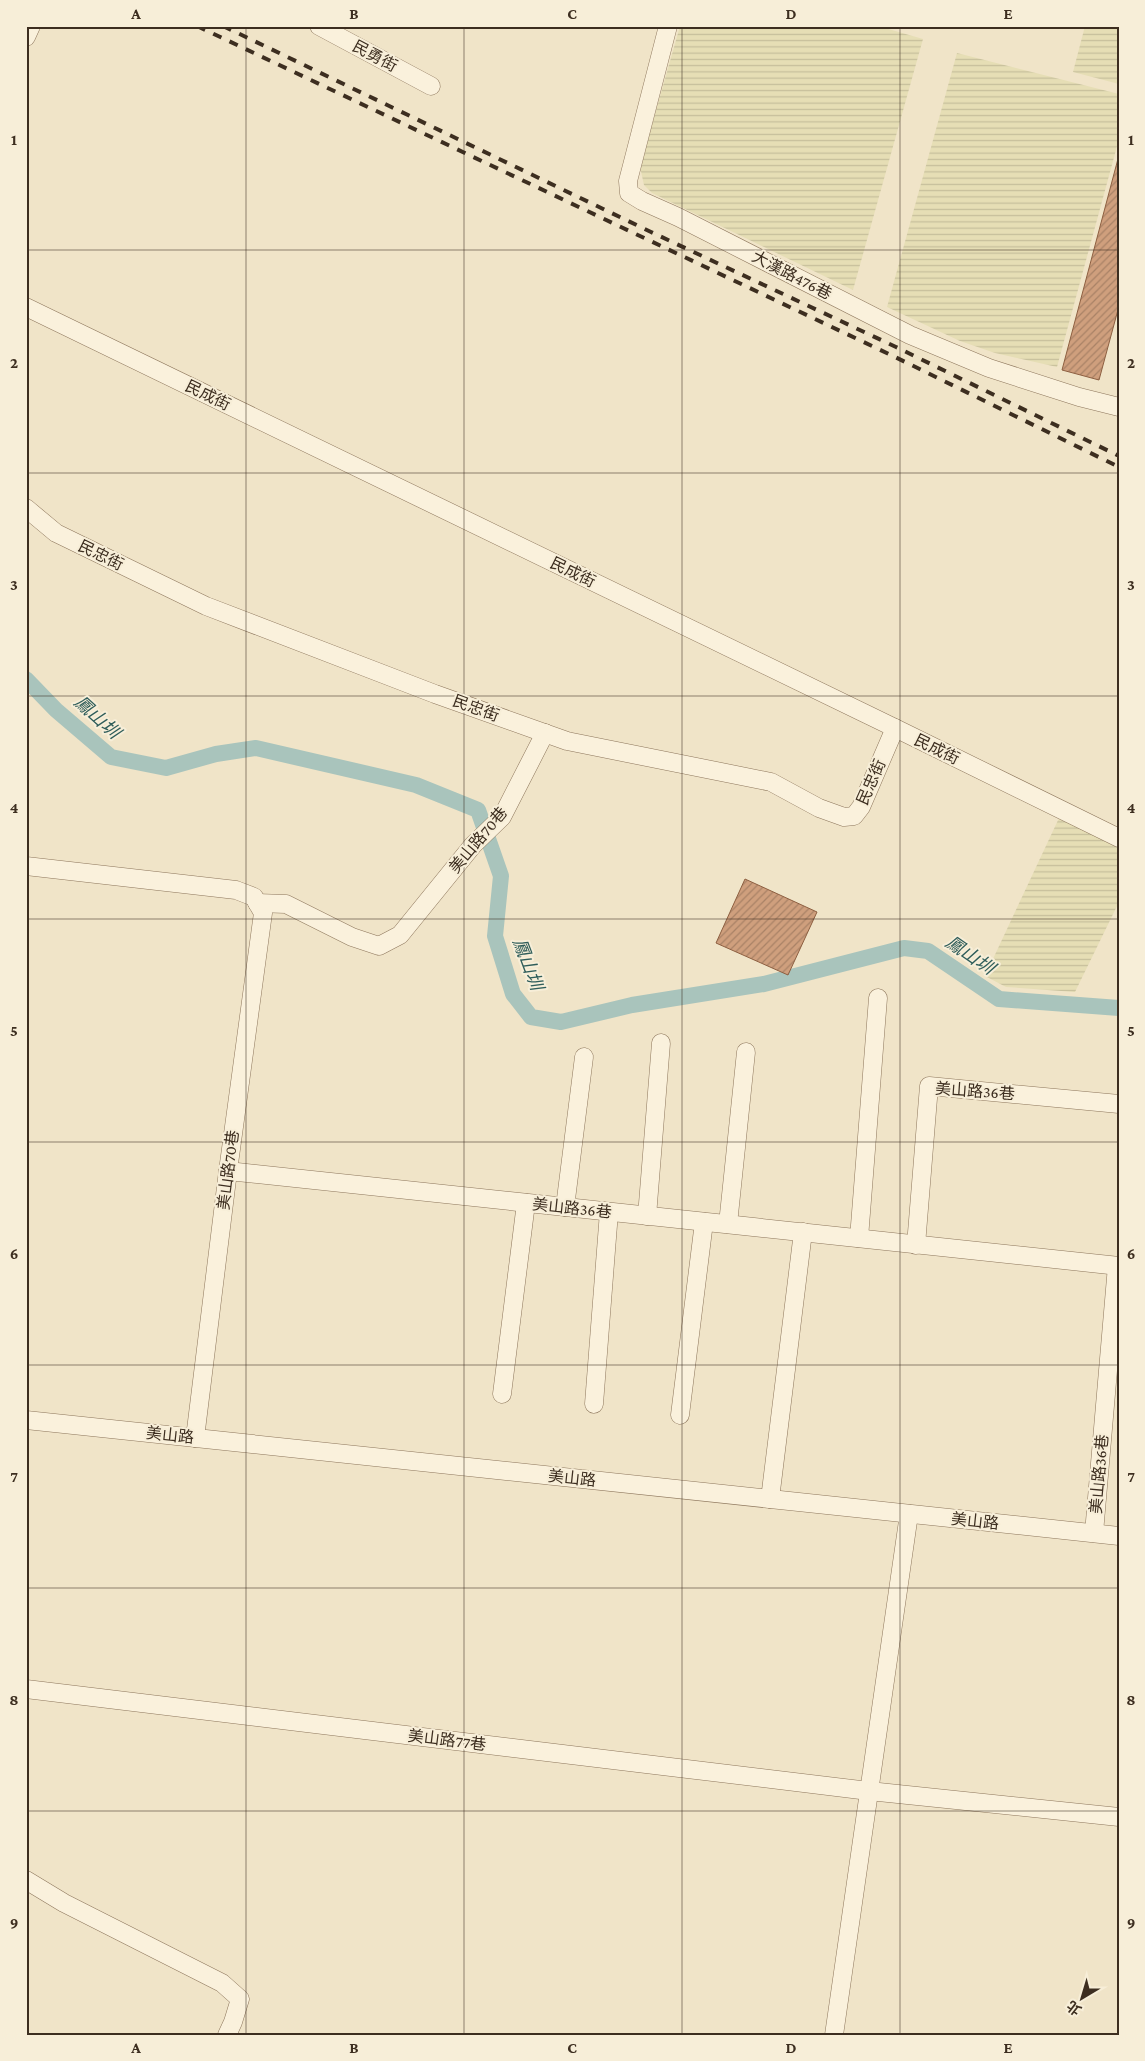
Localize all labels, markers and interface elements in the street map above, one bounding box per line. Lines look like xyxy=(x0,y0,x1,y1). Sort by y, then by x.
text: A xyxy=(130,5,141,22)
text: B xyxy=(349,5,359,22)
text: C xyxy=(567,5,577,22)
text: D xyxy=(785,5,797,22)
text: E xyxy=(1003,5,1013,22)
street label: 民勇街 xyxy=(350,37,400,75)
text: 1 xyxy=(11,131,17,148)
text: 1 xyxy=(1128,131,1134,148)
street label: 大漢路476巷 xyxy=(749,248,835,302)
text: 2 xyxy=(10,354,18,371)
text: 2 xyxy=(1127,354,1135,371)
street label: 民成街 xyxy=(183,377,233,413)
street label: 民忠街 xyxy=(76,537,126,573)
street label: 民成街 xyxy=(548,554,598,590)
text: 3 xyxy=(10,576,18,593)
text: 3 xyxy=(1127,576,1135,593)
water label: 鳳山圳 xyxy=(70,692,126,745)
street label: 民忠街 xyxy=(451,692,501,724)
street label: 民成街 xyxy=(912,731,962,767)
street label: 民忠街 xyxy=(853,757,889,807)
text: 4 xyxy=(10,799,19,816)
text: 4 xyxy=(1127,799,1136,816)
street label: 美山路70巷 xyxy=(446,804,510,876)
water label: 鳳山圳 xyxy=(942,932,1000,980)
water label: 鳳山圳 xyxy=(509,935,548,996)
text: 5 xyxy=(10,1022,18,1039)
text: 5 xyxy=(1127,1022,1135,1039)
street label: 美山路36巷 xyxy=(935,1080,1015,1102)
street label: 美山路70巷 xyxy=(215,1129,241,1211)
street label: 美山路36巷 xyxy=(531,1195,613,1221)
text: 6 xyxy=(10,1245,18,1262)
text: 6 xyxy=(1127,1245,1135,1262)
street label: 美山路 xyxy=(145,1424,195,1446)
street label: 美山路36巷 xyxy=(1087,1434,1111,1514)
street label: 美山路 xyxy=(547,1467,597,1489)
text: 7 xyxy=(10,1468,18,1485)
text: 7 xyxy=(1127,1468,1135,1485)
street label: 美山路 xyxy=(950,1510,1000,1532)
text: 8 xyxy=(9,1691,19,1708)
text: 8 xyxy=(1126,1691,1136,1708)
street label: 美山路77巷 xyxy=(407,1727,487,1753)
text: 9 xyxy=(10,1914,18,1931)
text: 9 xyxy=(1127,1914,1135,1931)
north arrow xyxy=(1058,1974,1108,2024)
text: 北 xyxy=(1064,1998,1084,2019)
text: A xyxy=(130,2039,141,2056)
text: B xyxy=(349,2039,359,2056)
text: C xyxy=(567,2039,577,2056)
text: D xyxy=(785,2039,797,2056)
text: E xyxy=(1003,2039,1013,2056)

